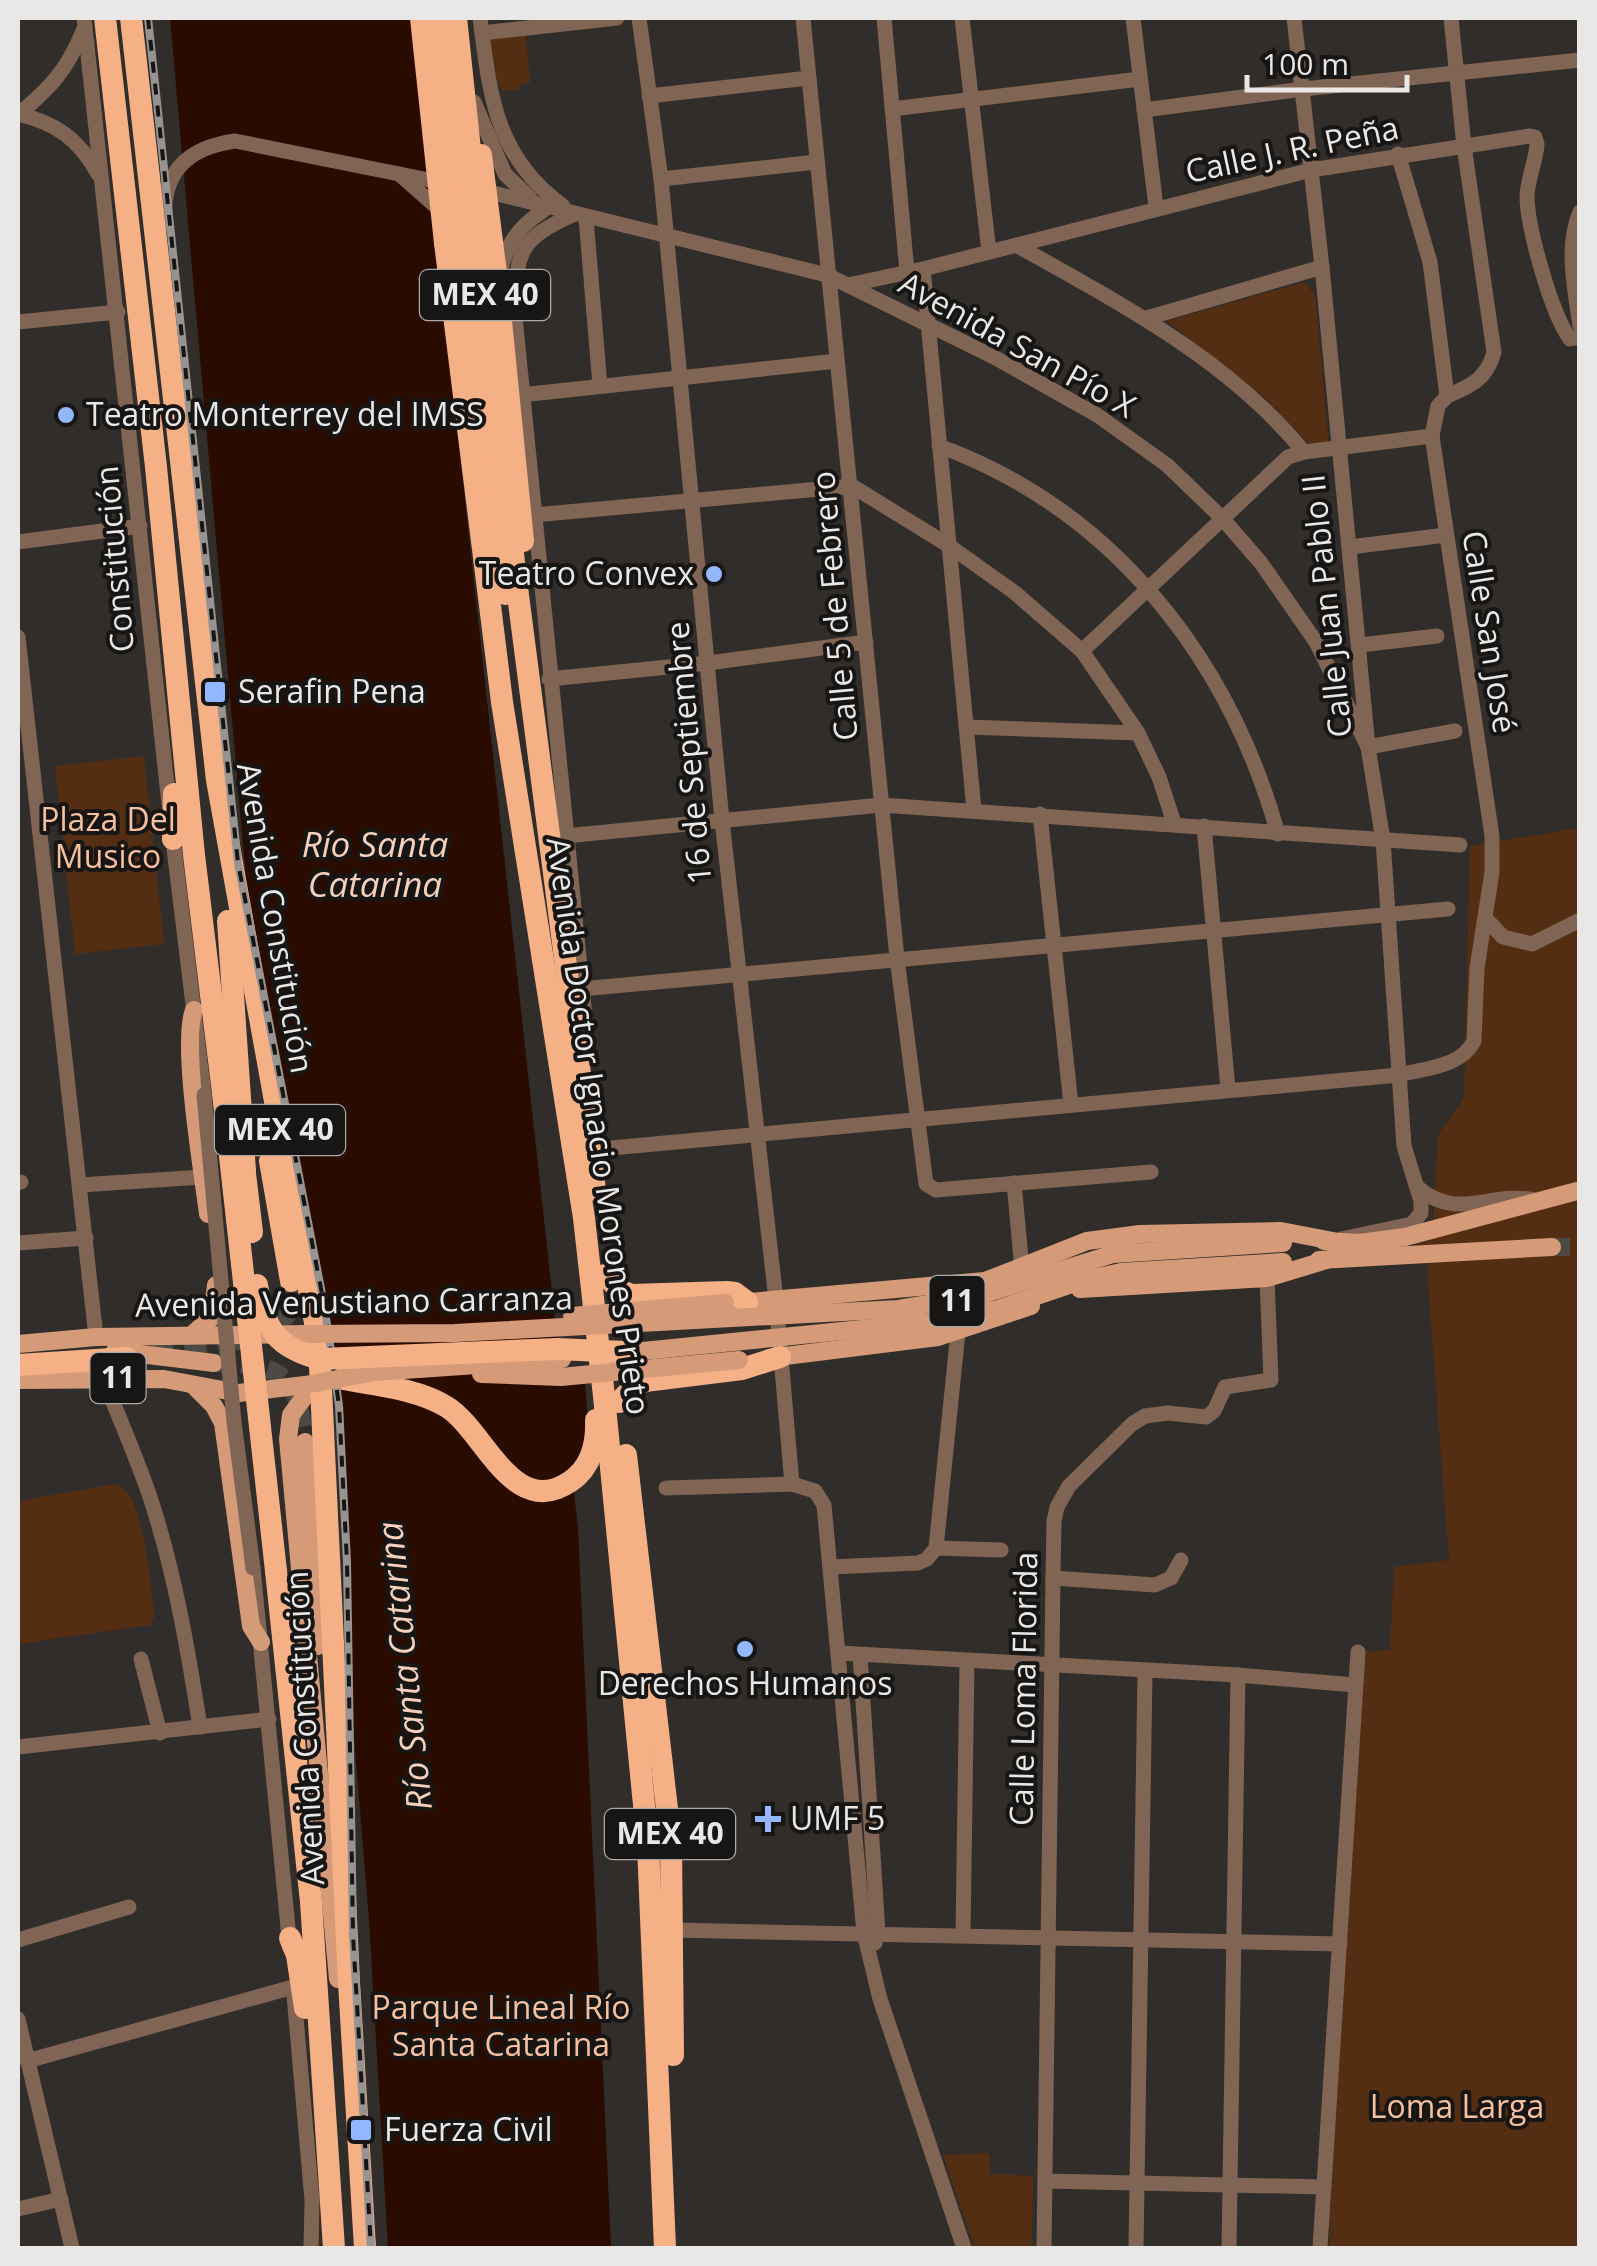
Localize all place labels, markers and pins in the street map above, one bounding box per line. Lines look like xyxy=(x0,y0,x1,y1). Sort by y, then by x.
place label: Teatro Monterrey del IMSS xyxy=(86,392,484,435)
marker: Teatro Monterrey del IMSS xyxy=(55,404,77,426)
place label: Teatro Convex xyxy=(479,551,694,594)
marker: Teatro Convex xyxy=(703,563,725,585)
place label: Serafin Pena xyxy=(238,669,426,712)
marker: Serafin Pena xyxy=(202,679,228,705)
marker: Derechos Humanos xyxy=(734,1638,756,1660)
place label: Derechos Humanos xyxy=(598,1661,892,1704)
place label: UMF 5 xyxy=(790,1796,885,1839)
marker: UMF 5 xyxy=(755,1806,781,1832)
place label: Fuerza Civil xyxy=(384,2107,553,2150)
marker: Fuerza Civil xyxy=(348,2117,374,2143)

